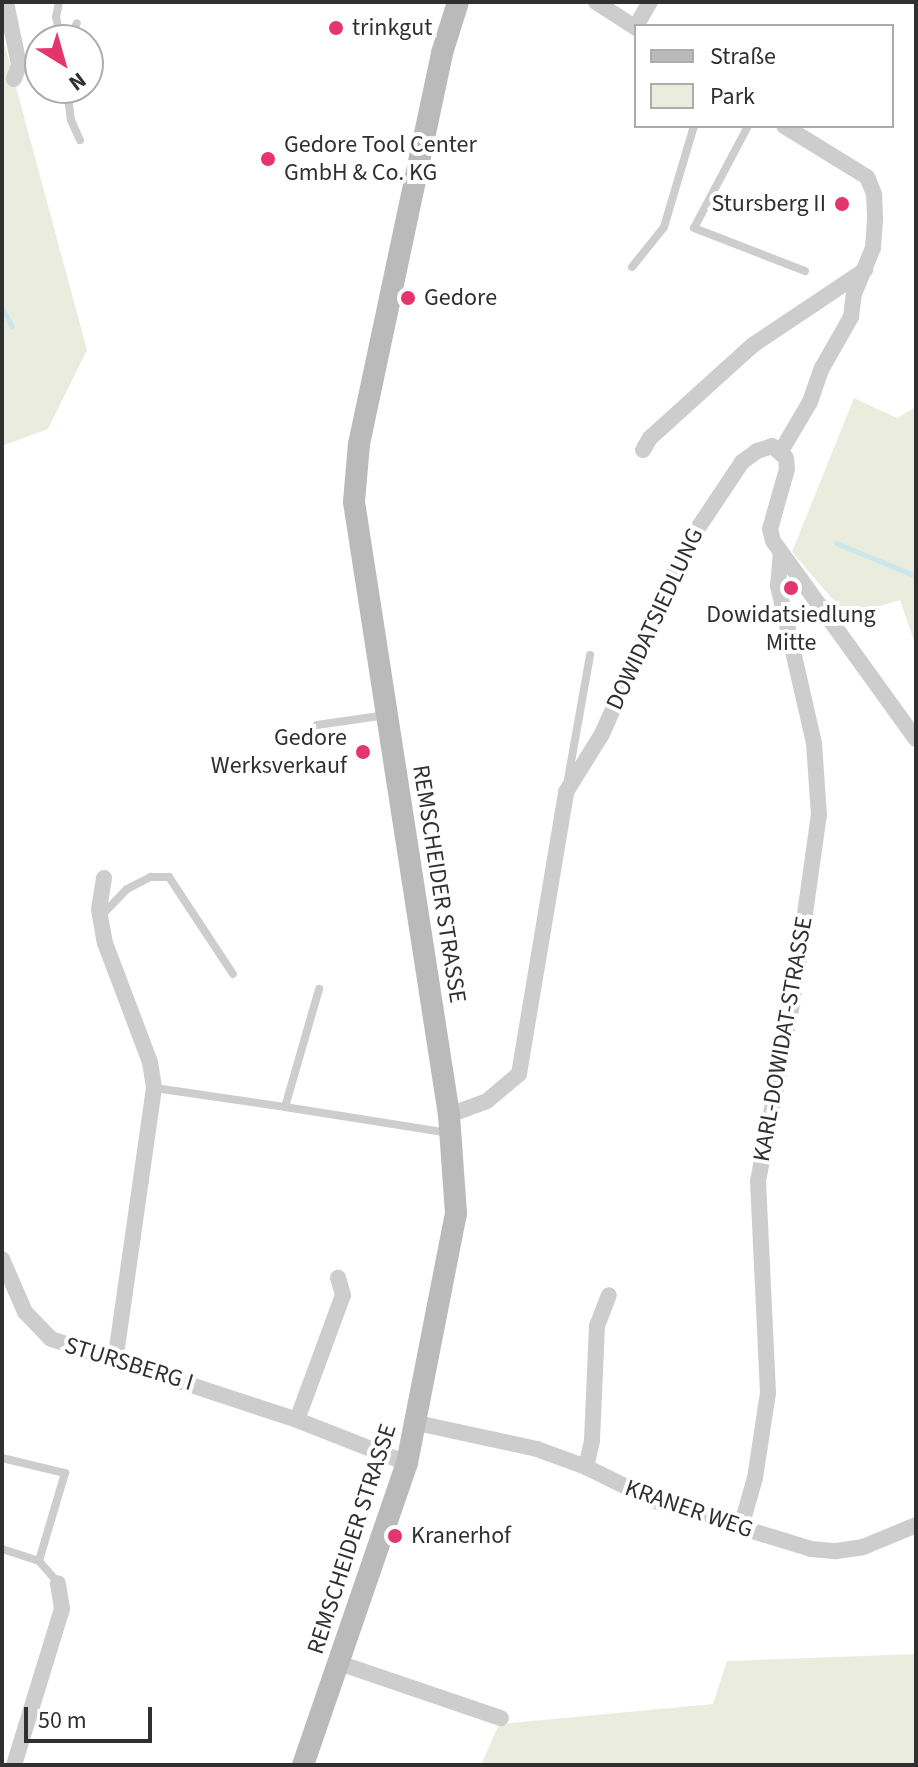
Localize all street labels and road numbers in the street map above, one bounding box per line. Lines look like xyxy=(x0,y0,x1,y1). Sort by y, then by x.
street label: DOWIDATSIEDLUNG xyxy=(600,524,710,714)
street label: REMSCHEIDER STRASSE xyxy=(406,763,472,1005)
street label: KARL-DOWIDAT-STRASSE xyxy=(747,914,819,1164)
street label: STURSBERG I xyxy=(61,1331,197,1397)
street label: REMSCHEIDER STRASSE xyxy=(301,1420,403,1658)
street label: KRANER WEG xyxy=(621,1474,757,1544)

